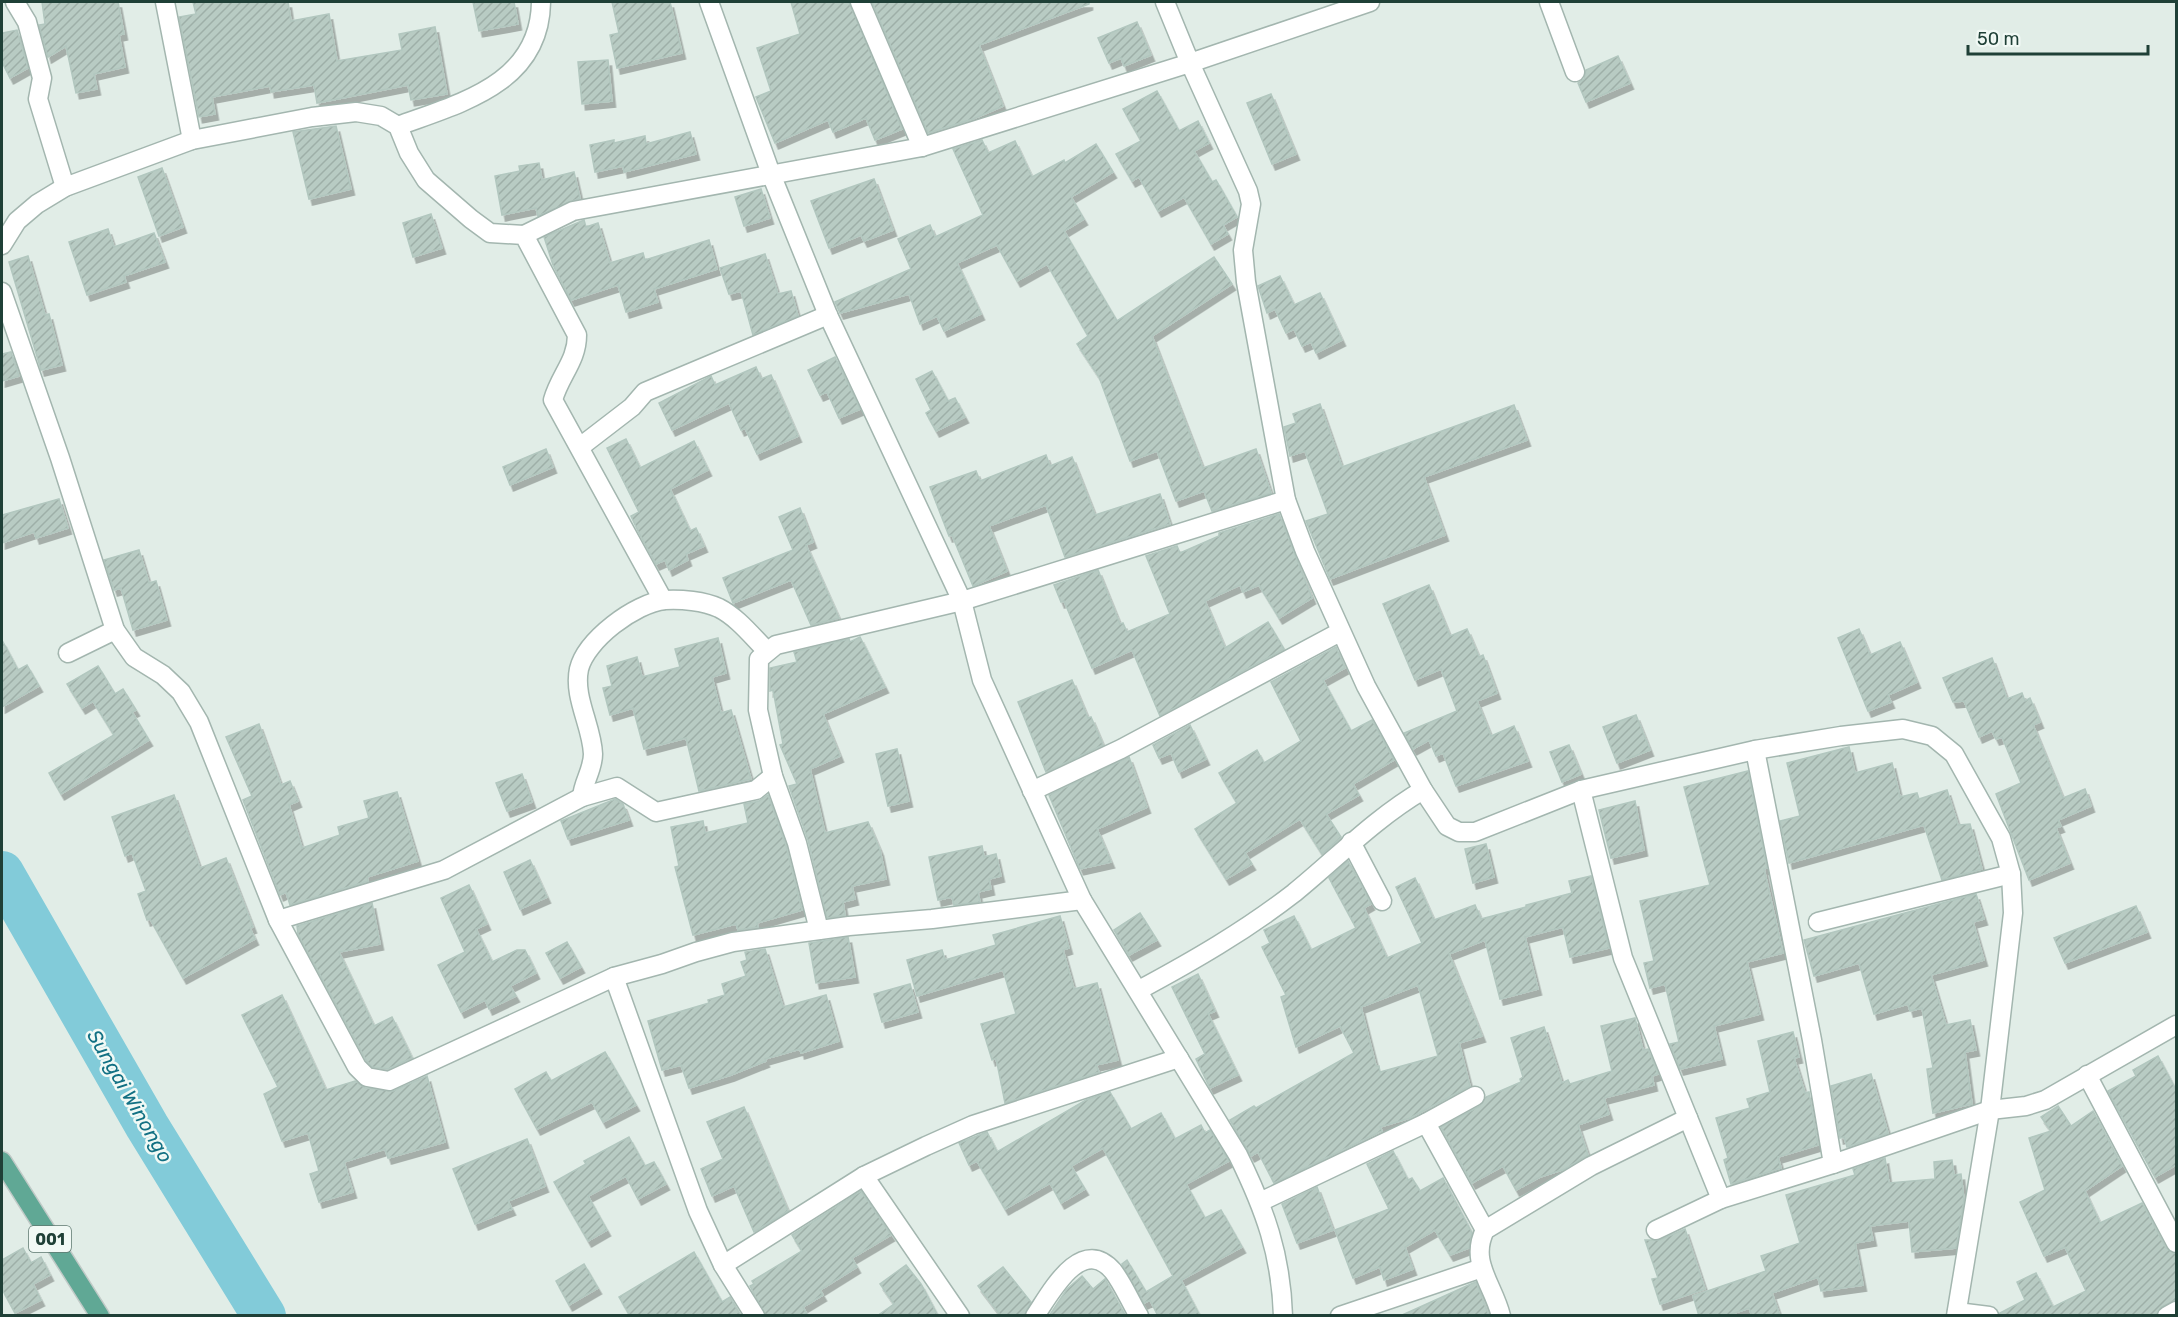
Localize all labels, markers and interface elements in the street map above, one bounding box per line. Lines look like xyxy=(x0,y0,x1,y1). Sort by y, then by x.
scale bar xyxy=(1968,18,2148,56)
text: 50 m xyxy=(1977,28,2020,50)
water label: Sungai Winongo xyxy=(82,1025,178,1167)
road number: 001 xyxy=(29,1226,71,1252)

